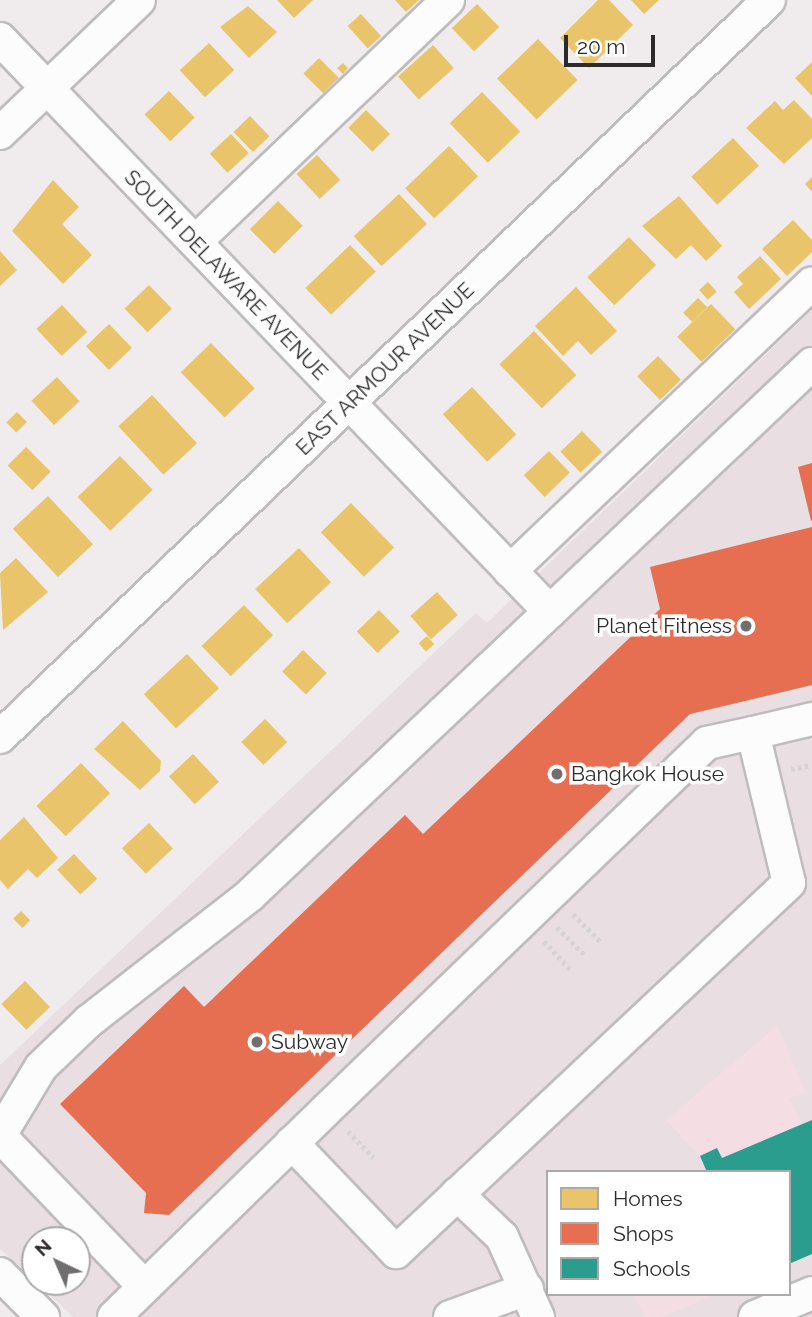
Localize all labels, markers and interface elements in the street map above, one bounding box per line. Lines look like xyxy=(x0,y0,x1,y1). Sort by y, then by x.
scale bar xyxy=(567,21,658,65)
text: 20 m xyxy=(577,34,625,59)
street label: SOUTH DELAWARE AVENUE xyxy=(119,165,333,385)
street label: EAST ARMOUR AVENUE xyxy=(290,277,480,461)
place label: Planet Fitness xyxy=(596,613,732,639)
marker: Planet Fitness xyxy=(738,618,754,634)
place label: Bangkok House xyxy=(571,761,724,787)
marker: Bangkok House xyxy=(549,766,565,782)
place label: Subway xyxy=(271,1029,348,1055)
marker: Subway xyxy=(249,1034,265,1050)
legend xyxy=(546,1170,791,1296)
text: Homes xyxy=(613,1186,683,1211)
text: Shops xyxy=(613,1221,674,1246)
north arrow xyxy=(21,1226,91,1296)
text: N xyxy=(30,1234,56,1260)
text: Schools xyxy=(613,1256,690,1281)

